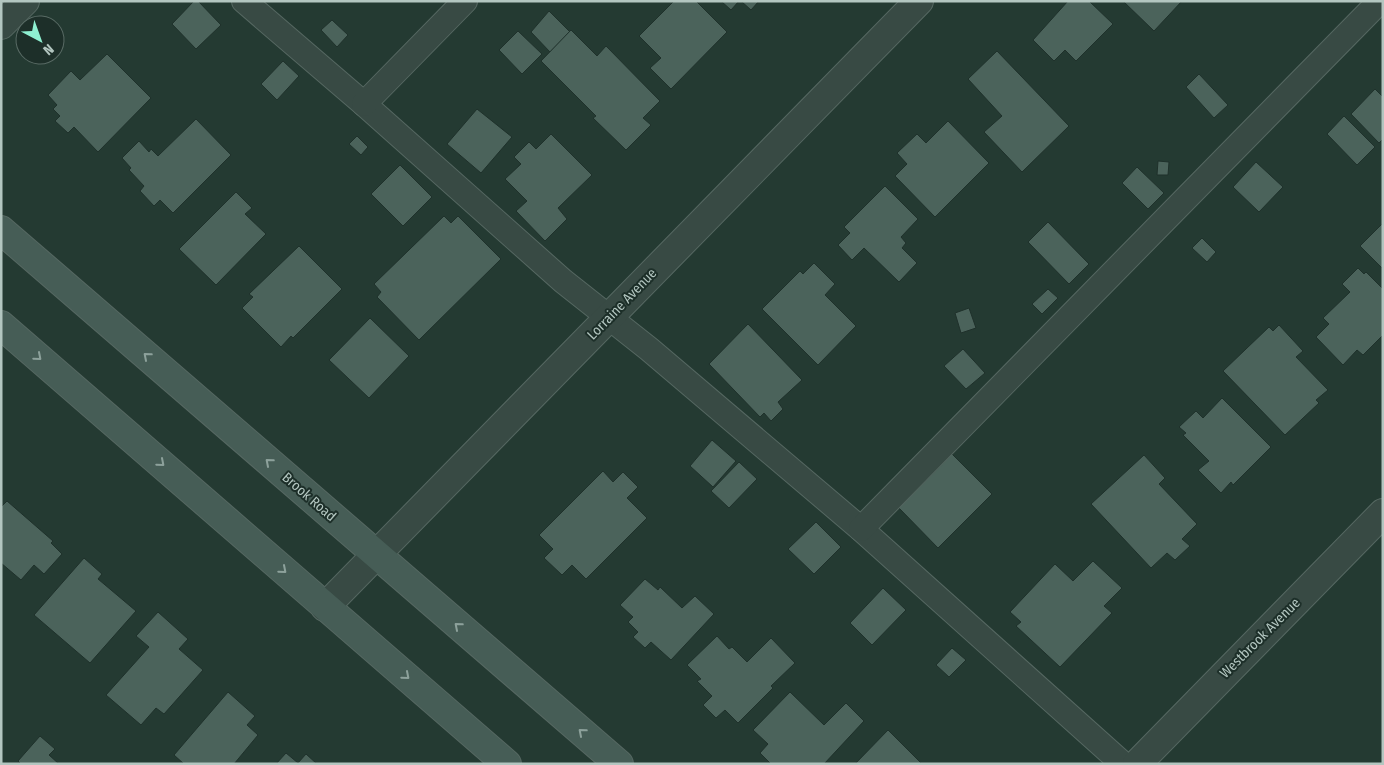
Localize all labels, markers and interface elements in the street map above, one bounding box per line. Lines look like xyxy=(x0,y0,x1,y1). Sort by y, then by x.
north arrow xyxy=(15,15,65,65)
text: N xyxy=(39,40,57,59)
street label: Lorraine Avenue xyxy=(584,265,660,343)
one-way arrow xyxy=(32,351,41,359)
one-way arrow xyxy=(143,353,152,362)
one-way arrow xyxy=(155,458,164,467)
one-way arrow xyxy=(266,459,275,468)
street label: Brook Road xyxy=(279,469,339,525)
one-way arrow xyxy=(277,564,286,573)
street label: Westbrook Avenue xyxy=(1216,594,1304,682)
one-way arrow xyxy=(455,623,464,632)
one-way arrow xyxy=(400,671,409,679)
one-way arrow xyxy=(578,729,587,738)

